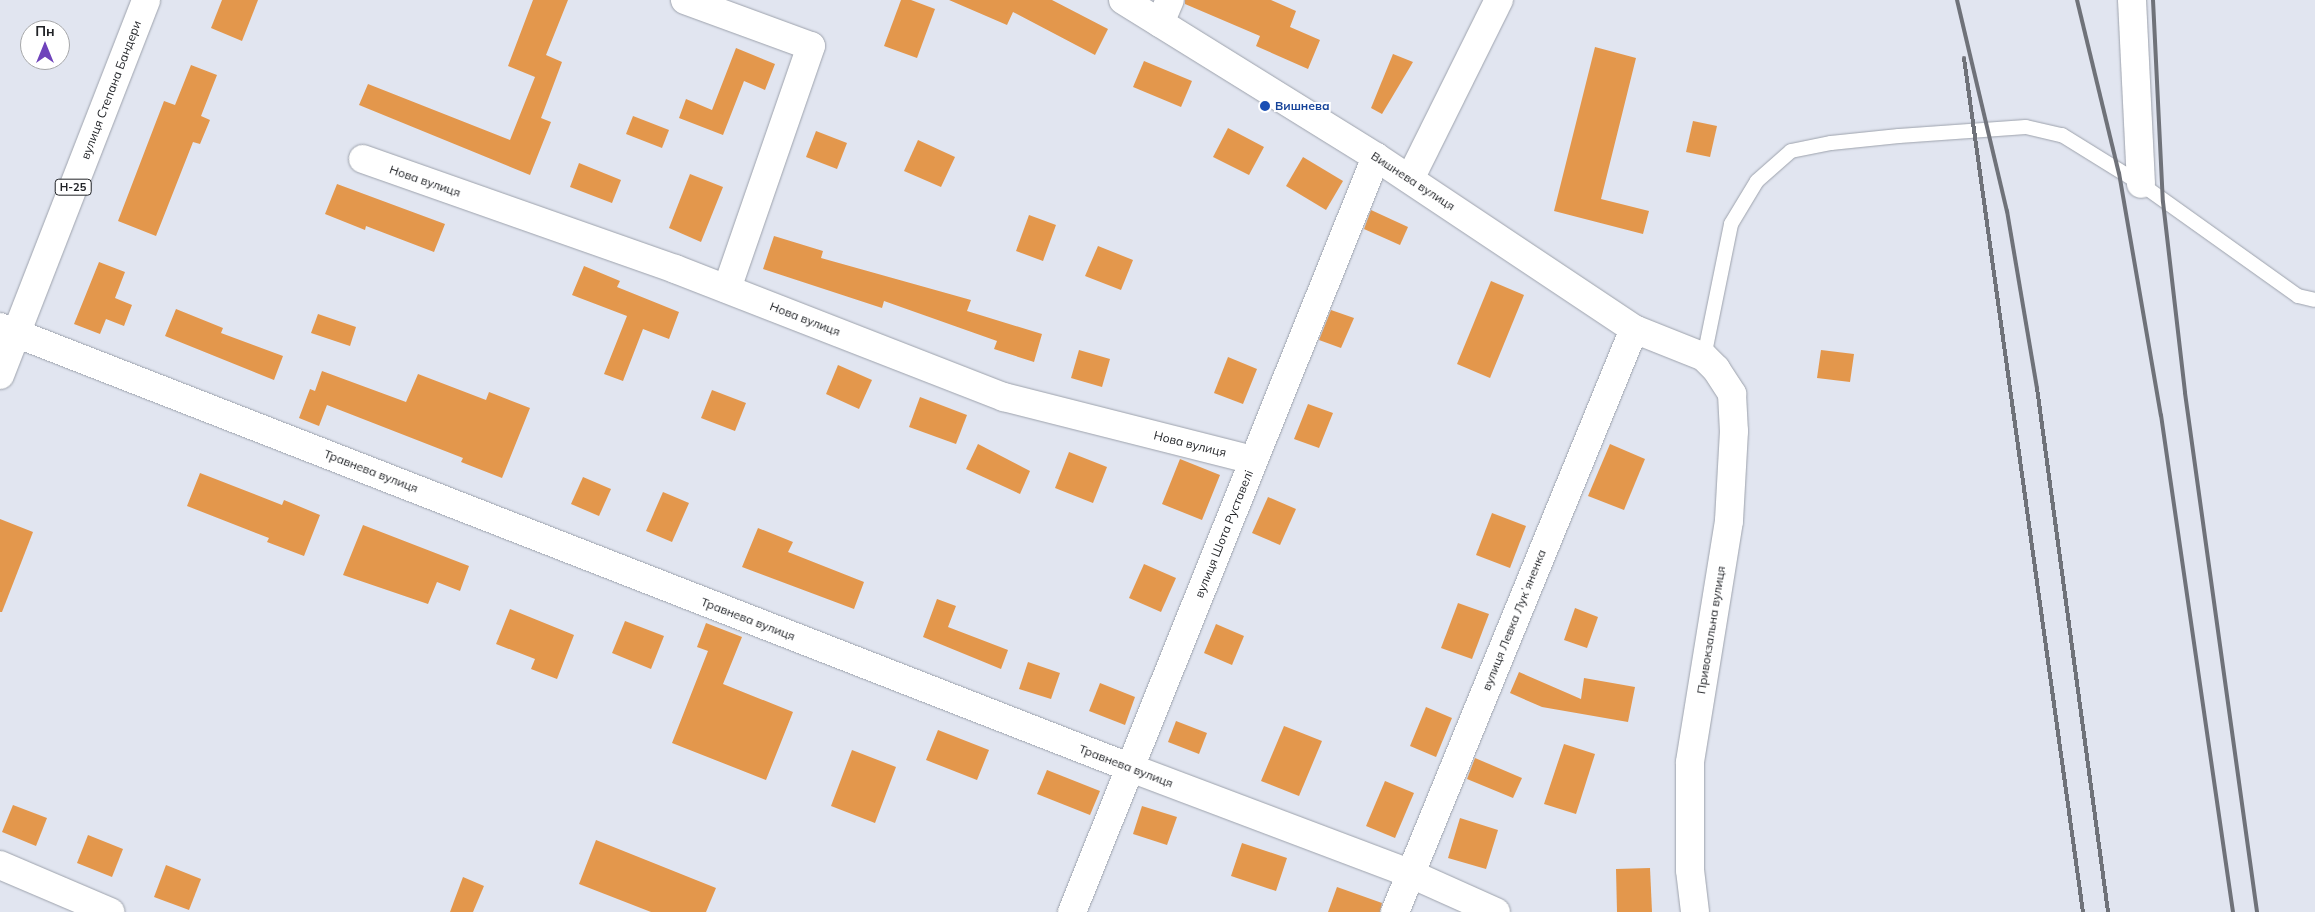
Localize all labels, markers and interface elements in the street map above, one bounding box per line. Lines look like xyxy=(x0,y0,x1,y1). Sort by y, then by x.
street label: вулиця Степана Бандери xyxy=(78,19,144,161)
north arrow xyxy=(20,20,70,70)
text: Пн xyxy=(35,22,55,40)
place label: Вишнева xyxy=(1275,99,1330,113)
marker: Вишнева xyxy=(1259,100,1271,112)
street label: Вишнева вулиця xyxy=(1368,149,1458,213)
street label: Нова вулиця xyxy=(388,162,462,200)
road number: Н-25 xyxy=(54,178,92,196)
street label: Нова вулиця xyxy=(768,299,842,339)
street label: Нова вулиця xyxy=(1152,428,1228,460)
street label: Травнева вулиця xyxy=(322,446,420,496)
street label: вулиця Шота Руставелі xyxy=(1192,468,1256,600)
street label: вулиця Левка Лукʼяненка xyxy=(1479,547,1549,693)
street label: Привокзальна вулиця xyxy=(1694,565,1728,695)
street label: Травнева вулиця xyxy=(699,594,797,644)
street label: Травнева вулиця xyxy=(1077,741,1175,791)

